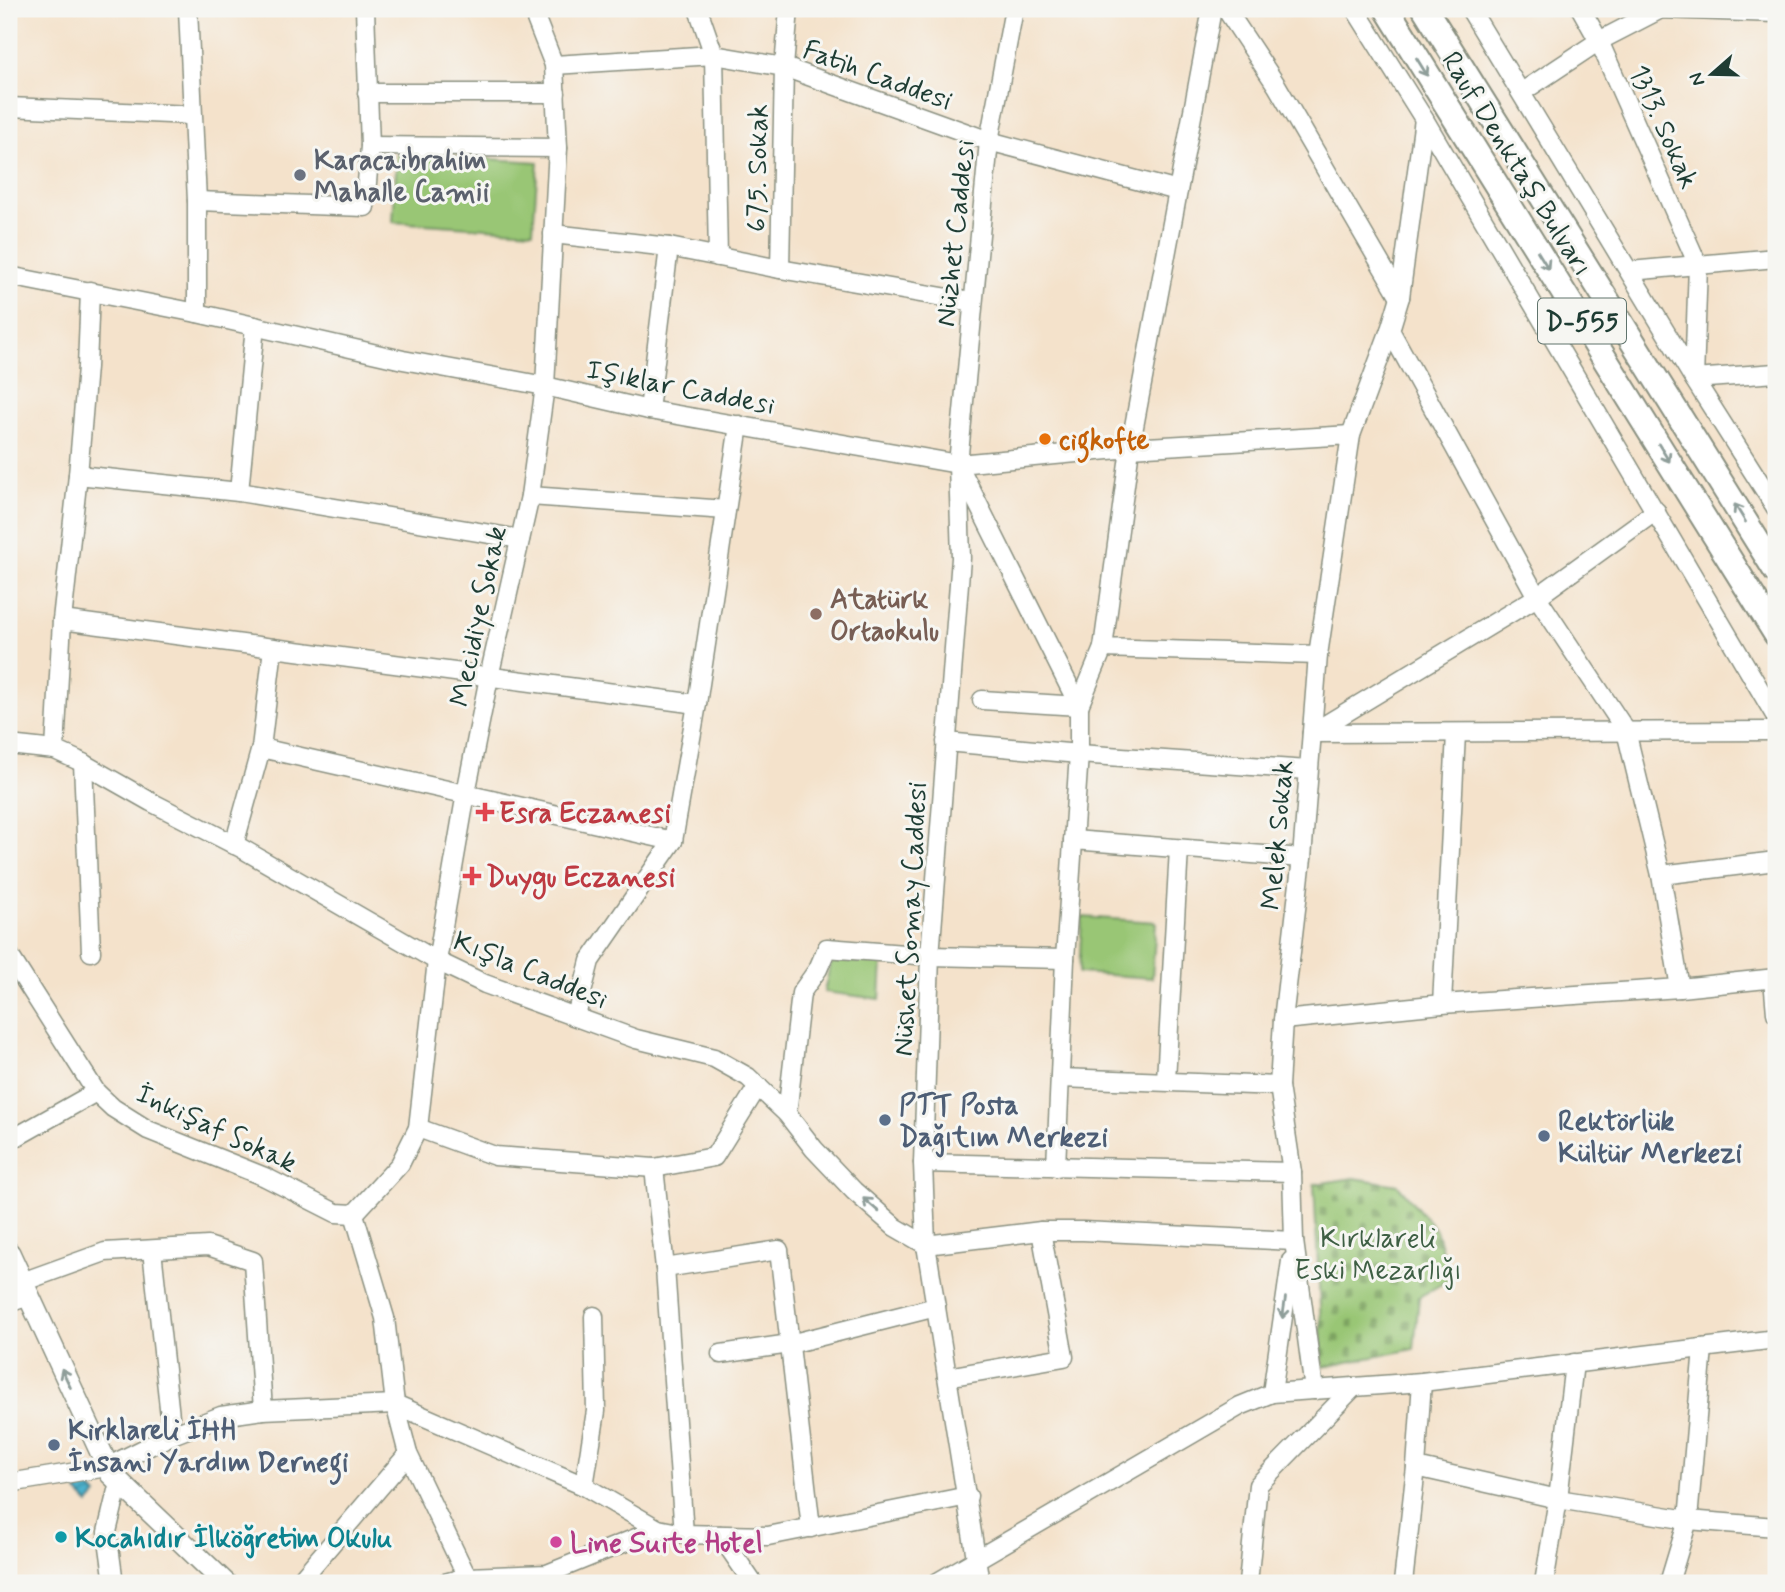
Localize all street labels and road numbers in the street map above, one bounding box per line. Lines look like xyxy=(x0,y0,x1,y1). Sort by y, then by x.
street label: Fatih Caddesi xyxy=(797,32,957,120)
street label: Rauf Denktaş Bulvarı xyxy=(1432,45,1600,284)
street label: 1313. Sokak xyxy=(1619,59,1707,195)
street label: 675. Sokak xyxy=(739,104,778,232)
street label: Nüzhet Caddesi xyxy=(928,138,985,329)
road number: D-555 xyxy=(1538,298,1626,344)
street label: Işıklar Caddesi xyxy=(583,352,778,425)
street label: Mecidiye Sokak xyxy=(442,523,517,710)
street label: Melek Sokak xyxy=(1254,759,1303,912)
street label: Nüshet Somay Caddesi xyxy=(886,781,937,1057)
street label: Kışla Caddesi xyxy=(447,924,613,1019)
street label: İnkişaf Sokak xyxy=(130,1076,302,1183)

